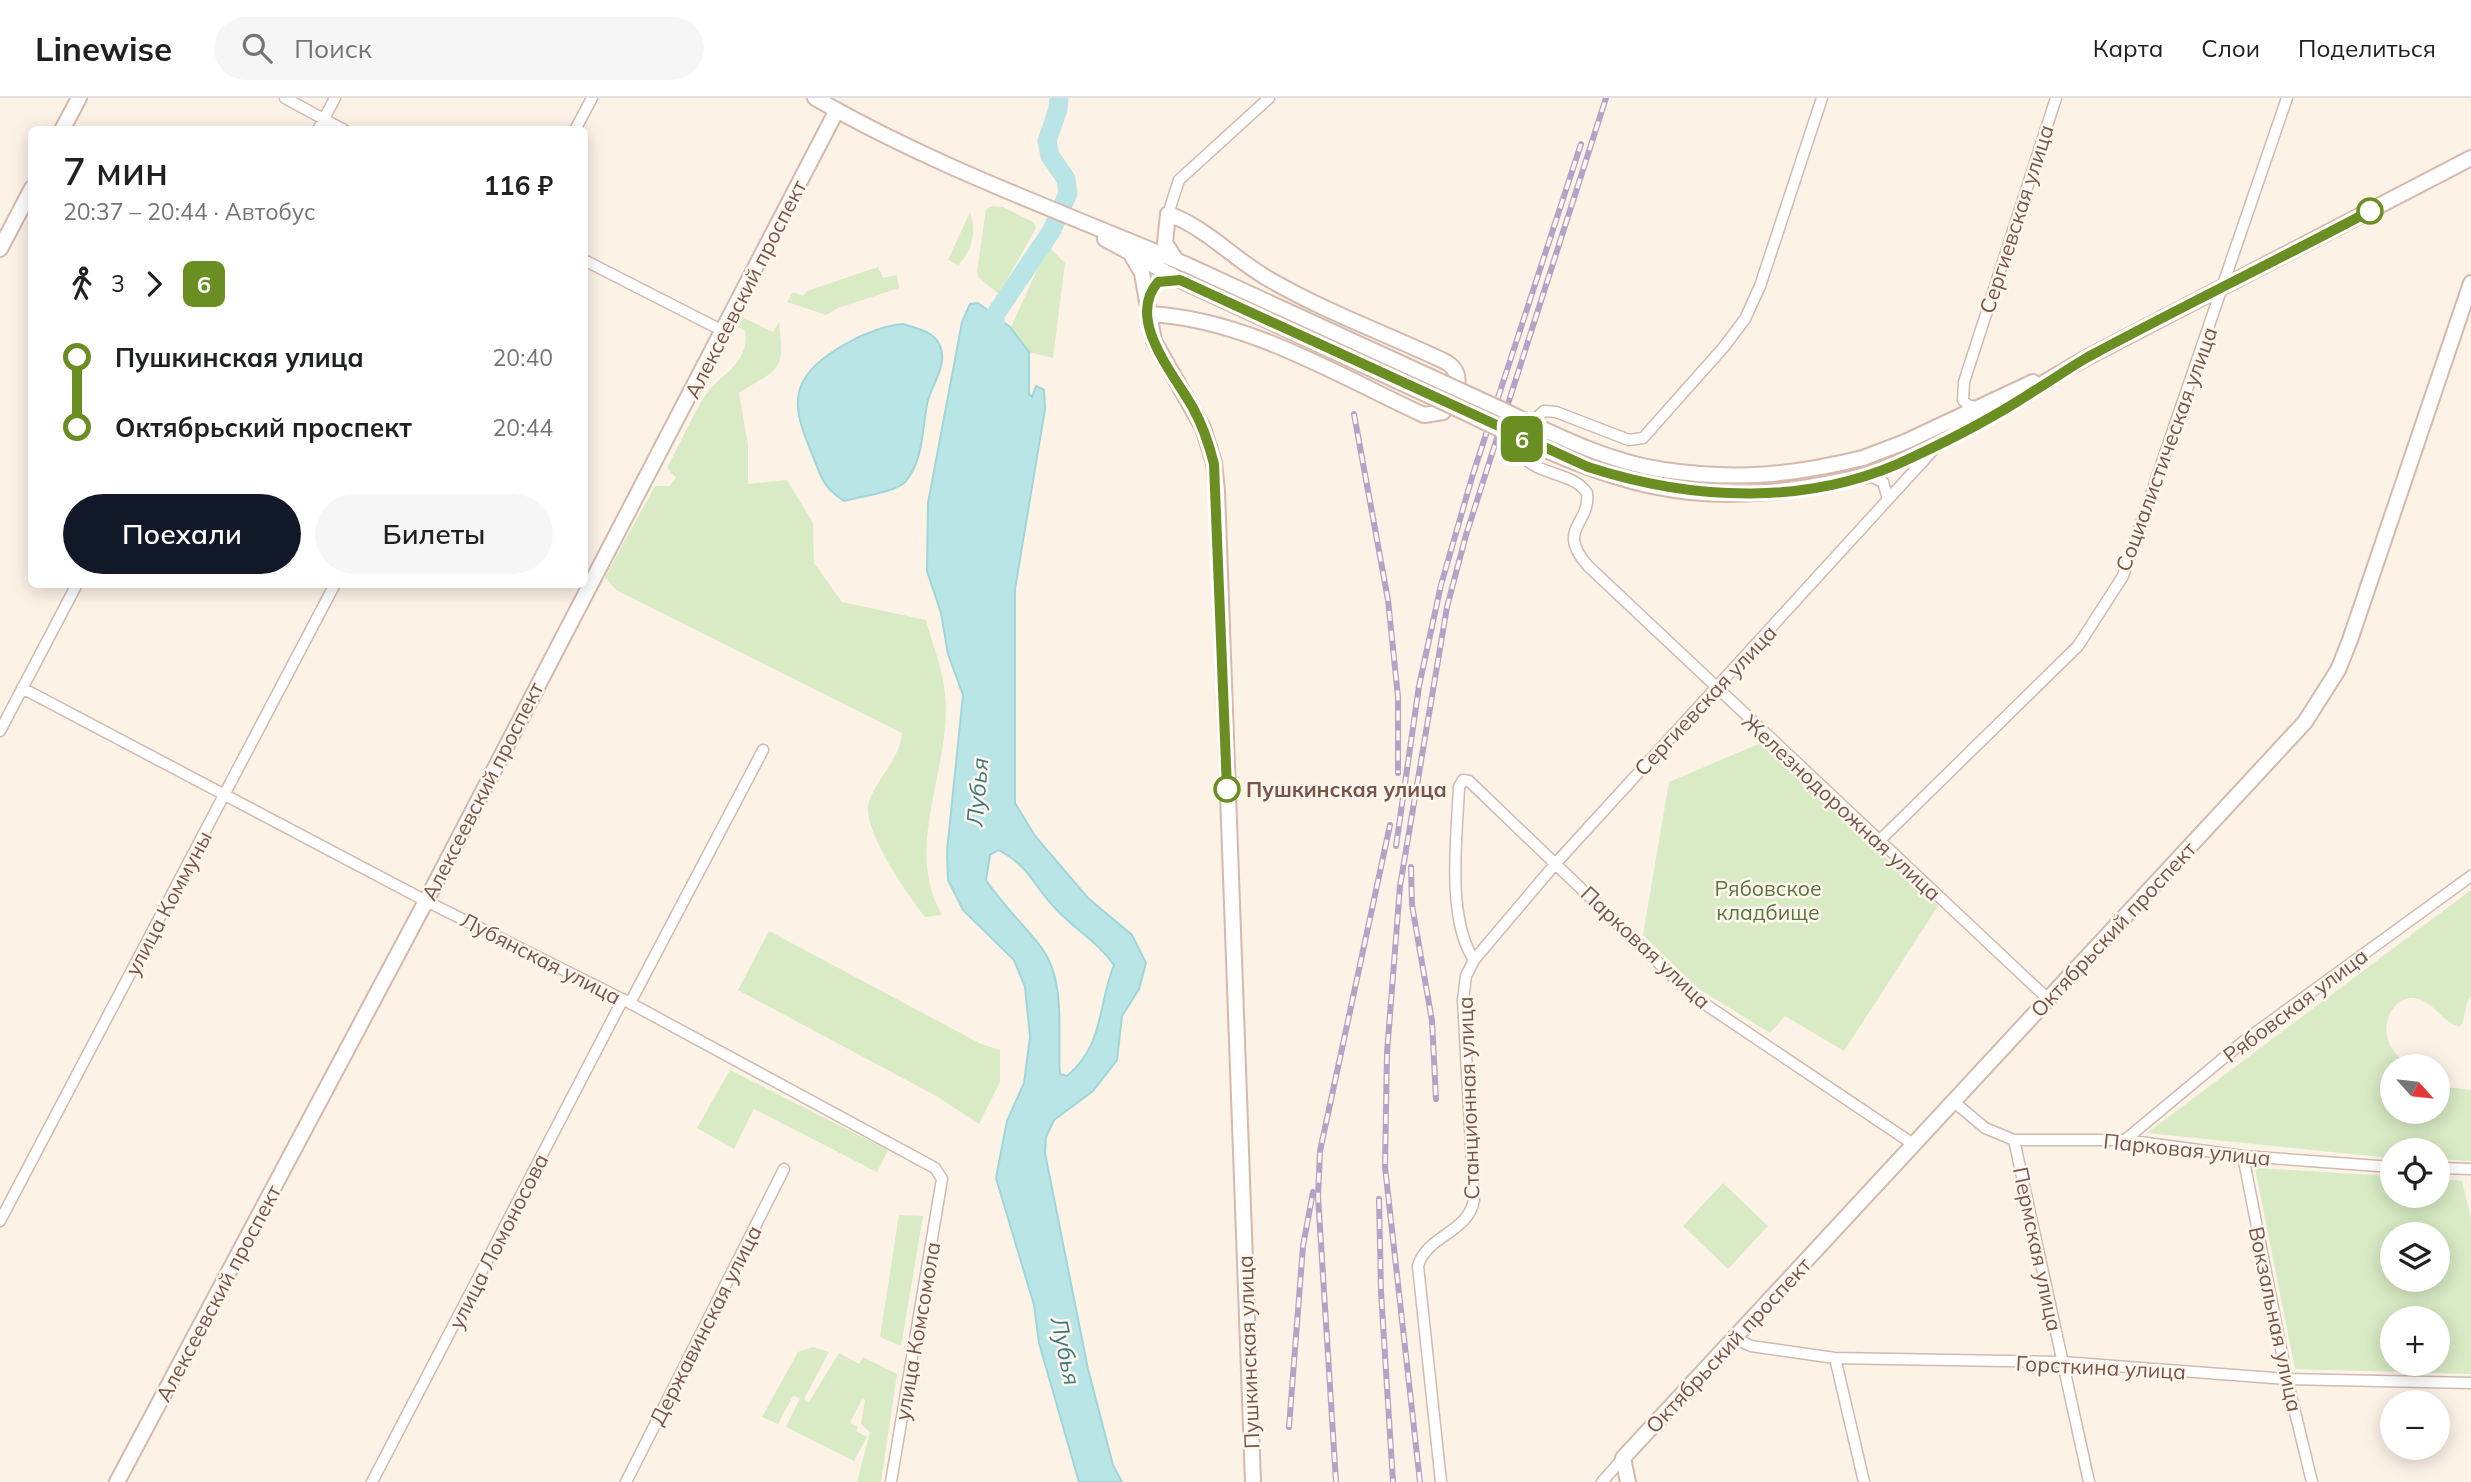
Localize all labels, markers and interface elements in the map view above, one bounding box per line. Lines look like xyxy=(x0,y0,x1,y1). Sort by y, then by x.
search box xyxy=(214,17,704,80)
text: Linewise xyxy=(35,28,172,69)
icon: search xyxy=(238,29,276,67)
text: Поиск xyxy=(294,32,372,65)
text: Карта xyxy=(2093,33,2163,63)
text: Слои xyxy=(2201,33,2260,63)
text: Поделиться xyxy=(2298,33,2436,63)
street label: Сергиевская улица xyxy=(1973,121,2059,317)
text: 7 мин xyxy=(63,147,168,195)
text: 116 ₽ xyxy=(483,169,553,202)
street label: Алексеевский проспект xyxy=(679,175,812,403)
text: 20:37 – 20:44 · Автобус xyxy=(63,197,316,226)
unlabelled marker xyxy=(2357,198,2383,224)
icon: walk xyxy=(63,265,101,303)
icon: forward xyxy=(135,265,173,303)
text: 3 xyxy=(111,269,125,298)
text: 6 xyxy=(197,269,211,299)
street label: Социалистическая улица xyxy=(2110,323,2222,575)
text: Пушкинская улица xyxy=(115,341,364,374)
text: 20:40 xyxy=(493,343,553,372)
text: Октябрьский проспект xyxy=(115,411,412,444)
text: 20:44 xyxy=(493,413,553,442)
line badge: 6 xyxy=(1499,416,1545,462)
text: 6 xyxy=(1515,424,1529,454)
button: Поехали xyxy=(63,494,301,574)
button: Билеты xyxy=(315,494,553,574)
street label: Сергиевская улица xyxy=(1628,619,1782,781)
street label: Алексеевский проспект xyxy=(416,677,549,905)
street label: Железнодорожная улица xyxy=(1737,708,1947,906)
water label: Лубья xyxy=(959,756,994,829)
marker: Пушкинская улица xyxy=(1214,776,1240,802)
place label: Пушкинская улица xyxy=(1246,776,1447,802)
street label: улица Коммуны xyxy=(119,826,217,980)
street label: Октябрьский проспект xyxy=(2025,835,2201,1022)
park label: Рябовское кладбище xyxy=(1714,875,1822,925)
street label: Парковая улица xyxy=(1576,880,1716,1014)
street label: Лубянская улица xyxy=(456,906,626,1010)
street label: Рябовская улица xyxy=(2218,942,2372,1068)
street label: Станционная улица xyxy=(1451,996,1485,1200)
north arrow xyxy=(2380,1054,2450,1124)
map controls xyxy=(2380,1054,2450,1460)
street label: Парковая улица xyxy=(2102,1127,2272,1171)
button: locate xyxy=(2380,1138,2450,1208)
street label: улица Ломоносова xyxy=(443,1149,553,1333)
street label: Пермская улица xyxy=(2008,1164,2068,1334)
street label: Алексеевский проспект xyxy=(150,1180,286,1406)
street label: Державинская улица xyxy=(643,1221,767,1429)
button: layers xyxy=(2380,1222,2450,1292)
street label: Вокзальная улица xyxy=(2244,1224,2308,1414)
street label: улица Комсомола xyxy=(889,1240,945,1422)
street label: Октябрьский проспект xyxy=(1640,1251,1816,1438)
street label: Пушкинская улица xyxy=(1232,1255,1264,1449)
button: + xyxy=(2380,1306,2450,1376)
water label: Лубья xyxy=(1044,1313,1087,1388)
street label: Горсткина улица xyxy=(2015,1350,2187,1384)
button: − xyxy=(2380,1390,2450,1460)

